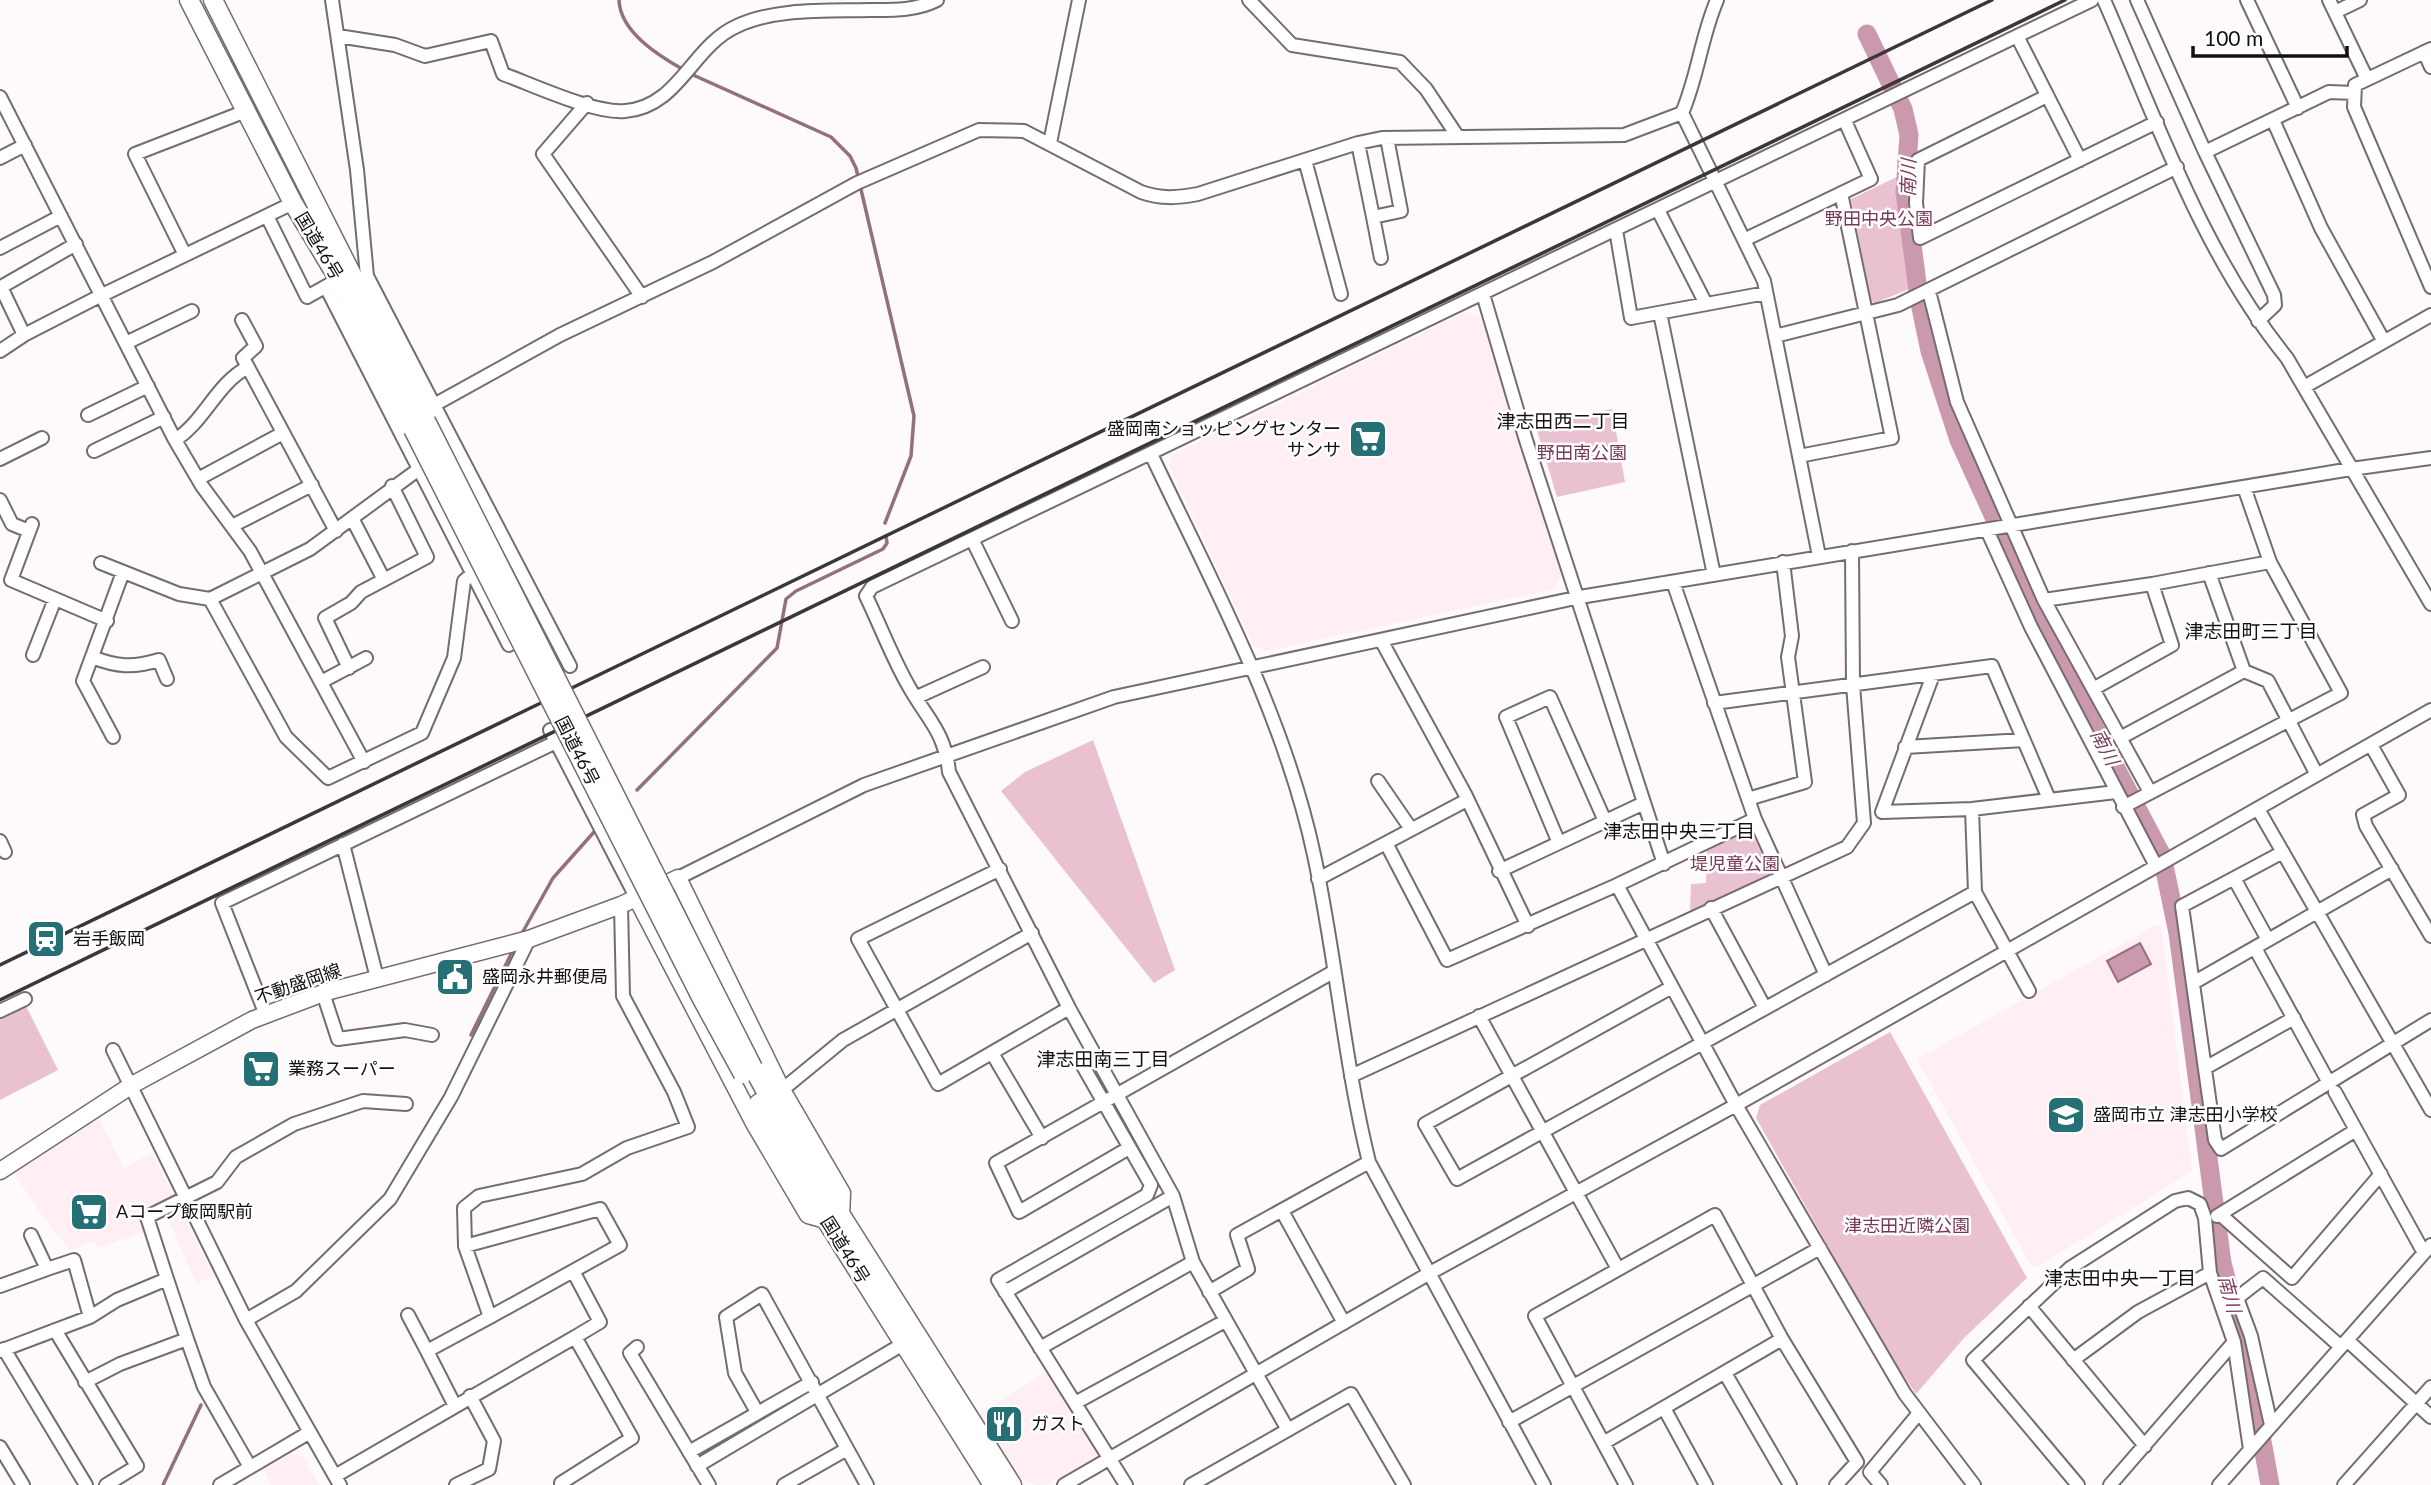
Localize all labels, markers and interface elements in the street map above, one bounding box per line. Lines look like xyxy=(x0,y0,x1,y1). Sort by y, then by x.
scale bar xyxy=(2193,14,2347,58)
text: 100 m xyxy=(2204,25,2263,50)
water label: 南川 xyxy=(1896,157,1919,197)
park label: 野田中央公園 xyxy=(1825,207,1933,229)
street label: 国道46号 xyxy=(291,208,349,283)
district label: 津志田西二丁目 xyxy=(1496,409,1630,432)
place label: 盛岡南ショッピングセンター サンサ xyxy=(1107,417,1341,460)
supermarket icon: 盛岡南ショッピングセンター サンサ xyxy=(1347,418,1389,460)
park label: 野田南公園 xyxy=(1537,441,1627,463)
district label: 津志田町三丁目 xyxy=(2184,619,2318,642)
street label: 国道46号 xyxy=(551,712,605,789)
water label: 南川 xyxy=(2086,725,2125,771)
district label: 津志田中央三丁目 xyxy=(1603,819,1755,842)
park label: 堤児童公園 xyxy=(1690,852,1780,874)
station icon: 岩手飯岡 xyxy=(25,918,67,960)
place label: 岩手飯岡 xyxy=(73,927,145,949)
public building icon: 盛岡永井郵便局 xyxy=(434,956,476,998)
street label: 不動盛岡線 xyxy=(252,958,344,1008)
place label: 盛岡永井郵便局 xyxy=(482,965,608,987)
district label: 津志田南三丁目 xyxy=(1036,1047,1170,1070)
supermarket icon: 業務スーパー xyxy=(240,1048,282,1090)
place label: 業務スーパー xyxy=(288,1057,396,1079)
school or university icon: 盛岡市立 津志田小学校 xyxy=(2045,1094,2087,1136)
place label: 盛岡市立 津志田小学校 xyxy=(2093,1103,2278,1125)
supermarket icon: Aコープ飯岡駅前 xyxy=(68,1191,110,1233)
place label: Aコープ飯岡駅前 xyxy=(116,1200,253,1222)
street label: 国道46号 xyxy=(817,1212,875,1287)
park label: 津志田近隣公園 xyxy=(1844,1214,1970,1236)
district label: 津志田中央一丁目 xyxy=(2044,1266,2196,1289)
water label: 南川 xyxy=(2214,1273,2247,1317)
restaurant icon: ガスト xyxy=(983,1403,1025,1445)
place label: ガスト xyxy=(1031,1412,1085,1434)

